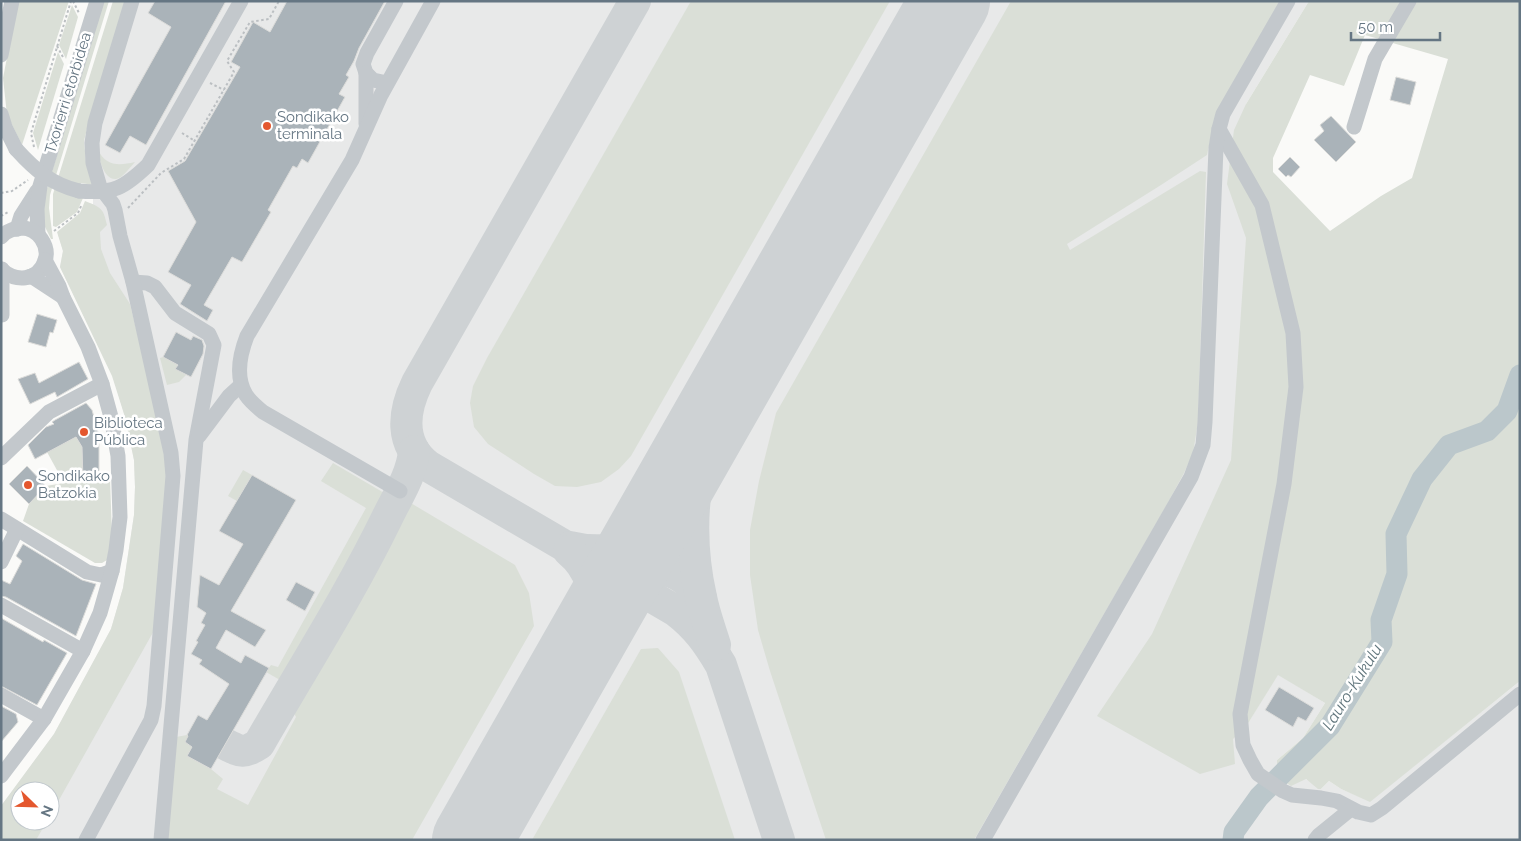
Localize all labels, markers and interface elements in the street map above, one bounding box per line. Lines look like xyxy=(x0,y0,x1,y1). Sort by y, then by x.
scale bar xyxy=(1351,10,1440,42)
text: 50 m xyxy=(1358,18,1393,36)
street label: Txorierri etorbidea xyxy=(41,30,95,156)
place label: Sondikako terminala xyxy=(277,108,349,143)
marker: Sondikako terminala xyxy=(261,120,273,132)
place label: Biblioteca Pública xyxy=(94,414,163,449)
marker: Biblioteca Pública xyxy=(78,426,90,438)
place label: Sondikako Batzokia xyxy=(38,467,110,502)
marker: Sondikako Batzokia xyxy=(22,479,34,491)
water label: Lauro-Kukulu xyxy=(1318,640,1386,734)
north arrow xyxy=(10,781,60,831)
text: N xyxy=(38,803,56,819)

